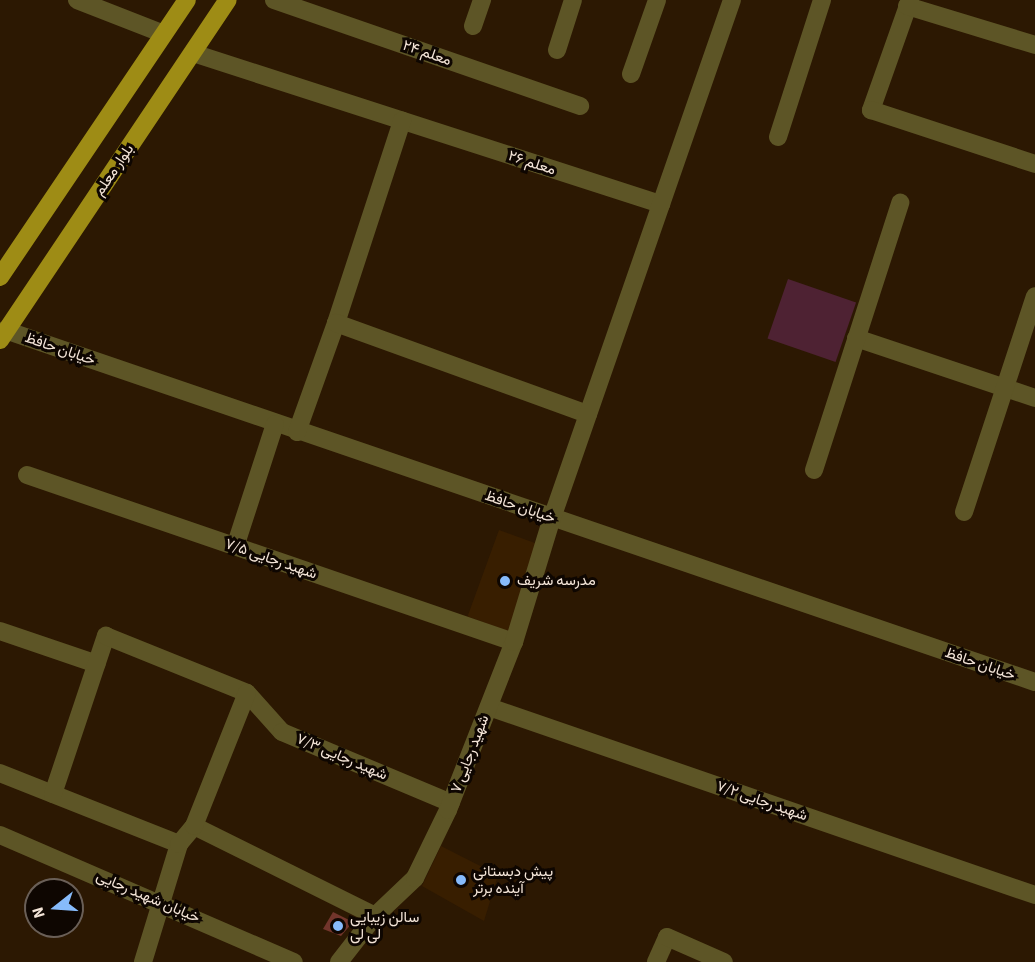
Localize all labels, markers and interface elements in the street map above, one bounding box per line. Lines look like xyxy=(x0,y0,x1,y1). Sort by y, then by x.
street label: معلم ۲۴ xyxy=(400,36,454,70)
street label: بلوار معلم xyxy=(90,141,138,199)
street label: معلم ۲۶ xyxy=(506,147,558,179)
street label: خیابان حافظ xyxy=(22,329,98,369)
street label: خیابان حافظ xyxy=(482,487,558,527)
street label: شهید رجایی ۷/۵ xyxy=(223,535,319,583)
place label: مدرسه شریف xyxy=(517,572,596,590)
marker: مدرسه شریف xyxy=(498,574,512,588)
street label: خیابان حافظ xyxy=(942,644,1018,684)
street label: شهید رجایی ۷ xyxy=(447,713,493,795)
street label: شهید رجایی ۷/۳ xyxy=(294,730,390,784)
street label: شهید رجایی ۷/۲ xyxy=(714,777,810,825)
place label: پیش دبستانی آینده برتر xyxy=(473,862,553,897)
street label: خیابان شهید رجایی xyxy=(93,867,203,927)
marker: پیش دبستانی آینده برتر xyxy=(454,873,468,887)
north arrow xyxy=(24,878,84,938)
text: N xyxy=(27,904,51,921)
place label: سالن زیبایی لی لی xyxy=(350,908,419,943)
marker: سالن زیبایی لی لی xyxy=(331,919,345,933)

